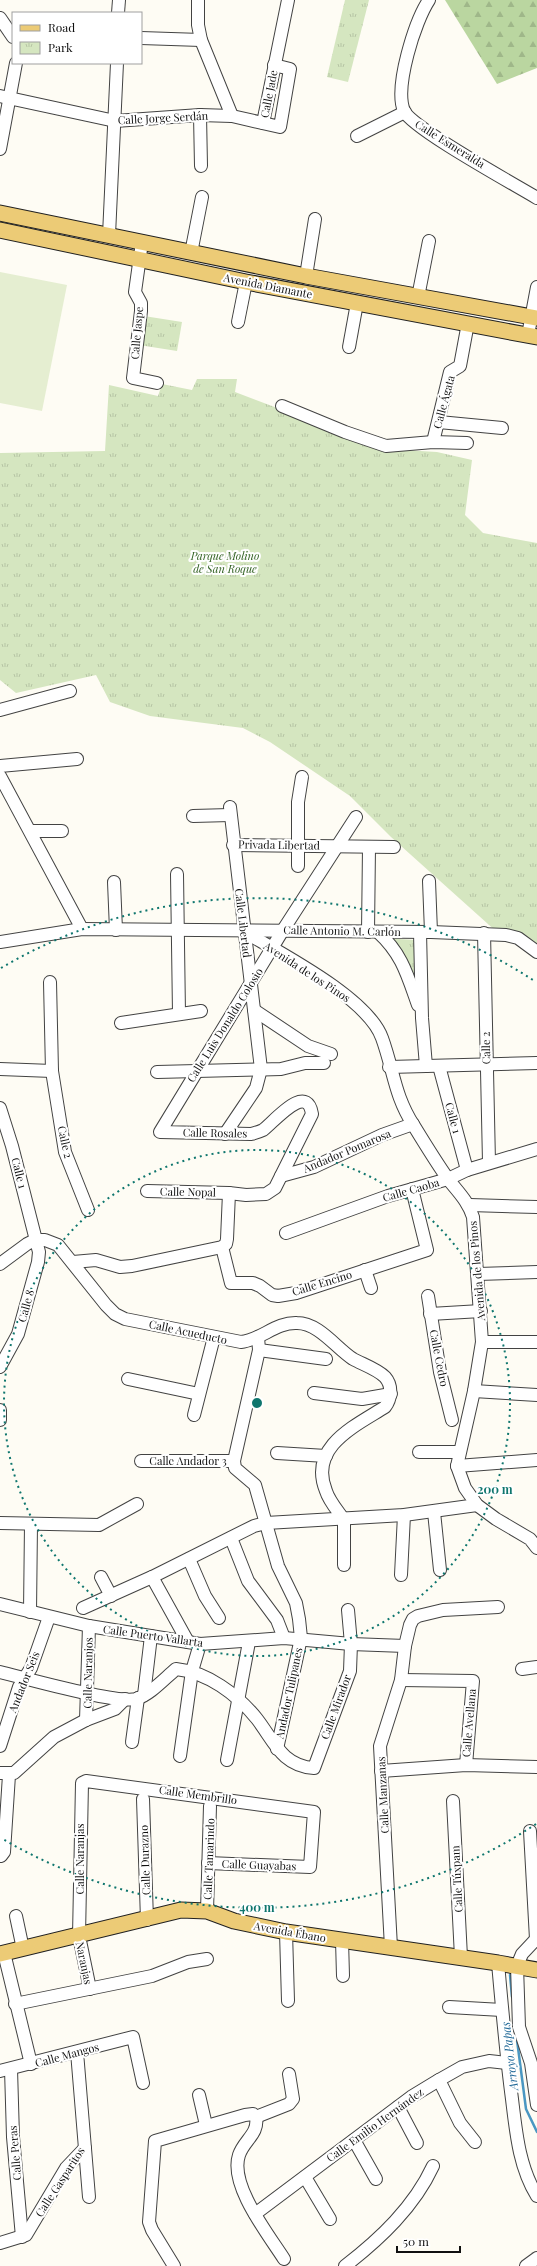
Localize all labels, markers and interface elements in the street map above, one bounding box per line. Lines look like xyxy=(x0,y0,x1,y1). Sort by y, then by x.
legend xyxy=(12,12,142,64)
text: Road xyxy=(48,19,75,35)
text: Park xyxy=(48,39,73,55)
street label: Calle Jade xyxy=(257,68,281,119)
street label: Calle Jorge Serdán xyxy=(117,108,209,127)
street label: Calle Esmeralda xyxy=(412,116,489,171)
street label: Avenida Diamante xyxy=(222,269,314,302)
street label: Calle Jaspe xyxy=(127,305,146,360)
street label: Calle Ágata xyxy=(429,373,458,430)
park label: Parque Molino de San Roque xyxy=(190,548,259,576)
street label: Privada Libertad xyxy=(238,836,321,853)
street label: Calle Libertad xyxy=(232,887,255,959)
street label: Calle Antonio M. Carlón xyxy=(283,922,401,939)
street label: Avenida de los Pinos xyxy=(260,937,353,1005)
street label: Calle Luis Donaldo Colosio xyxy=(183,965,266,1085)
street label: Calle 2 xyxy=(478,1031,493,1065)
street label: Calle 1 xyxy=(442,1101,465,1135)
street label: Calle 2 xyxy=(54,1124,76,1160)
street label: Calle Rosales xyxy=(183,1124,248,1141)
street label: Andador Pomarosa xyxy=(300,1125,393,1176)
street label: Calle 1 xyxy=(8,1156,31,1190)
street label: Calle Caoba xyxy=(381,1174,441,1205)
street label: Calle Nopal xyxy=(160,1184,216,1199)
street label: Avenida de los Pinos xyxy=(465,1220,488,1323)
street label: Calle Encino xyxy=(290,1266,354,1299)
street label: Calle 8 xyxy=(14,1288,37,1324)
street label: Calle Acueducto xyxy=(148,1316,229,1347)
street label: Calle Cedro xyxy=(427,1328,452,1388)
centre of rings xyxy=(250,1396,264,1410)
street label: Calle Andador 3 xyxy=(149,1453,227,1468)
text: 200 m xyxy=(477,1481,513,1497)
street label: Calle Puerto Vallarta xyxy=(102,1621,205,1650)
street label: Calle Naranjos xyxy=(79,1637,96,1709)
street label: Andador Tulipanes xyxy=(271,1646,305,1741)
street label: Andador Seis xyxy=(4,1649,43,1716)
street label: Calle Mirador xyxy=(317,1672,354,1741)
street label: Calle Avellana xyxy=(458,1688,479,1758)
street label: Calle Manzanas xyxy=(373,1756,392,1834)
street label: Calle Membrillo xyxy=(158,1782,238,1807)
street label: Calle Tamarindo xyxy=(200,1818,217,1900)
street label: Calle Naranjas xyxy=(72,1824,87,1894)
street label: Calle Durazno xyxy=(136,1825,153,1895)
street label: Calle Túxpam xyxy=(447,1845,466,1913)
street label: Calle Guayabas xyxy=(221,1856,297,1873)
text: 400 m xyxy=(239,1899,275,1915)
street label: Avenida Ébano xyxy=(252,1918,327,1945)
street label: Naranjas xyxy=(73,1940,96,1986)
water label: Arroyo Papas xyxy=(497,2021,521,2093)
street label: Calle Mangos xyxy=(33,2039,101,2070)
street label: Calle Emilio Hernández xyxy=(323,2084,426,2165)
street label: Calle Peras xyxy=(5,2125,24,2181)
street label: Calle Gasparitos xyxy=(31,2144,88,2220)
scale bar xyxy=(397,2228,460,2254)
text: 50 m xyxy=(403,2233,429,2249)

